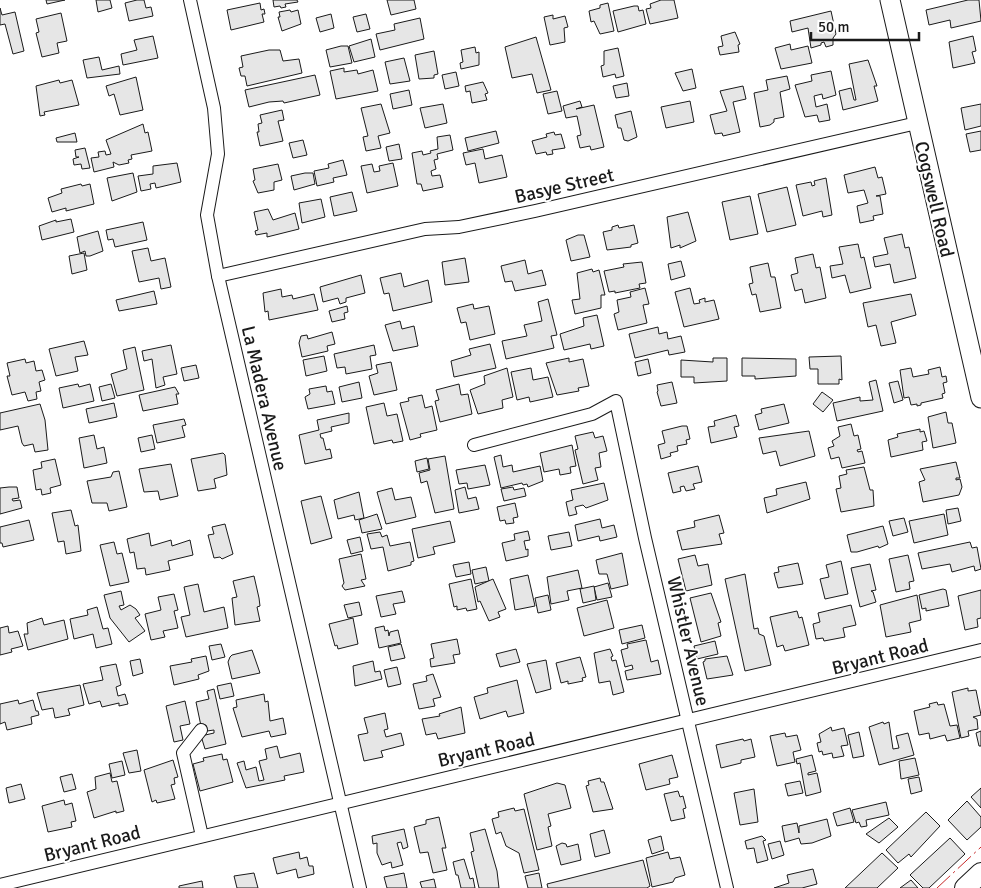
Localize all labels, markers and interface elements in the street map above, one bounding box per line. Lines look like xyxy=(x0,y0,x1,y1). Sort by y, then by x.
scale bar xyxy=(811,10,918,42)
text: 50 m xyxy=(818,18,849,36)
street label: Cogswell Road xyxy=(909,139,959,260)
street label: Basye Street xyxy=(512,163,617,209)
street label: La Madera Avenue xyxy=(236,323,292,473)
street label: Whistler Avenue xyxy=(661,574,715,708)
street label: Bryant Road xyxy=(829,633,931,681)
street label: Bryant Road xyxy=(435,727,537,773)
street label: Bryant Road xyxy=(41,820,143,868)

